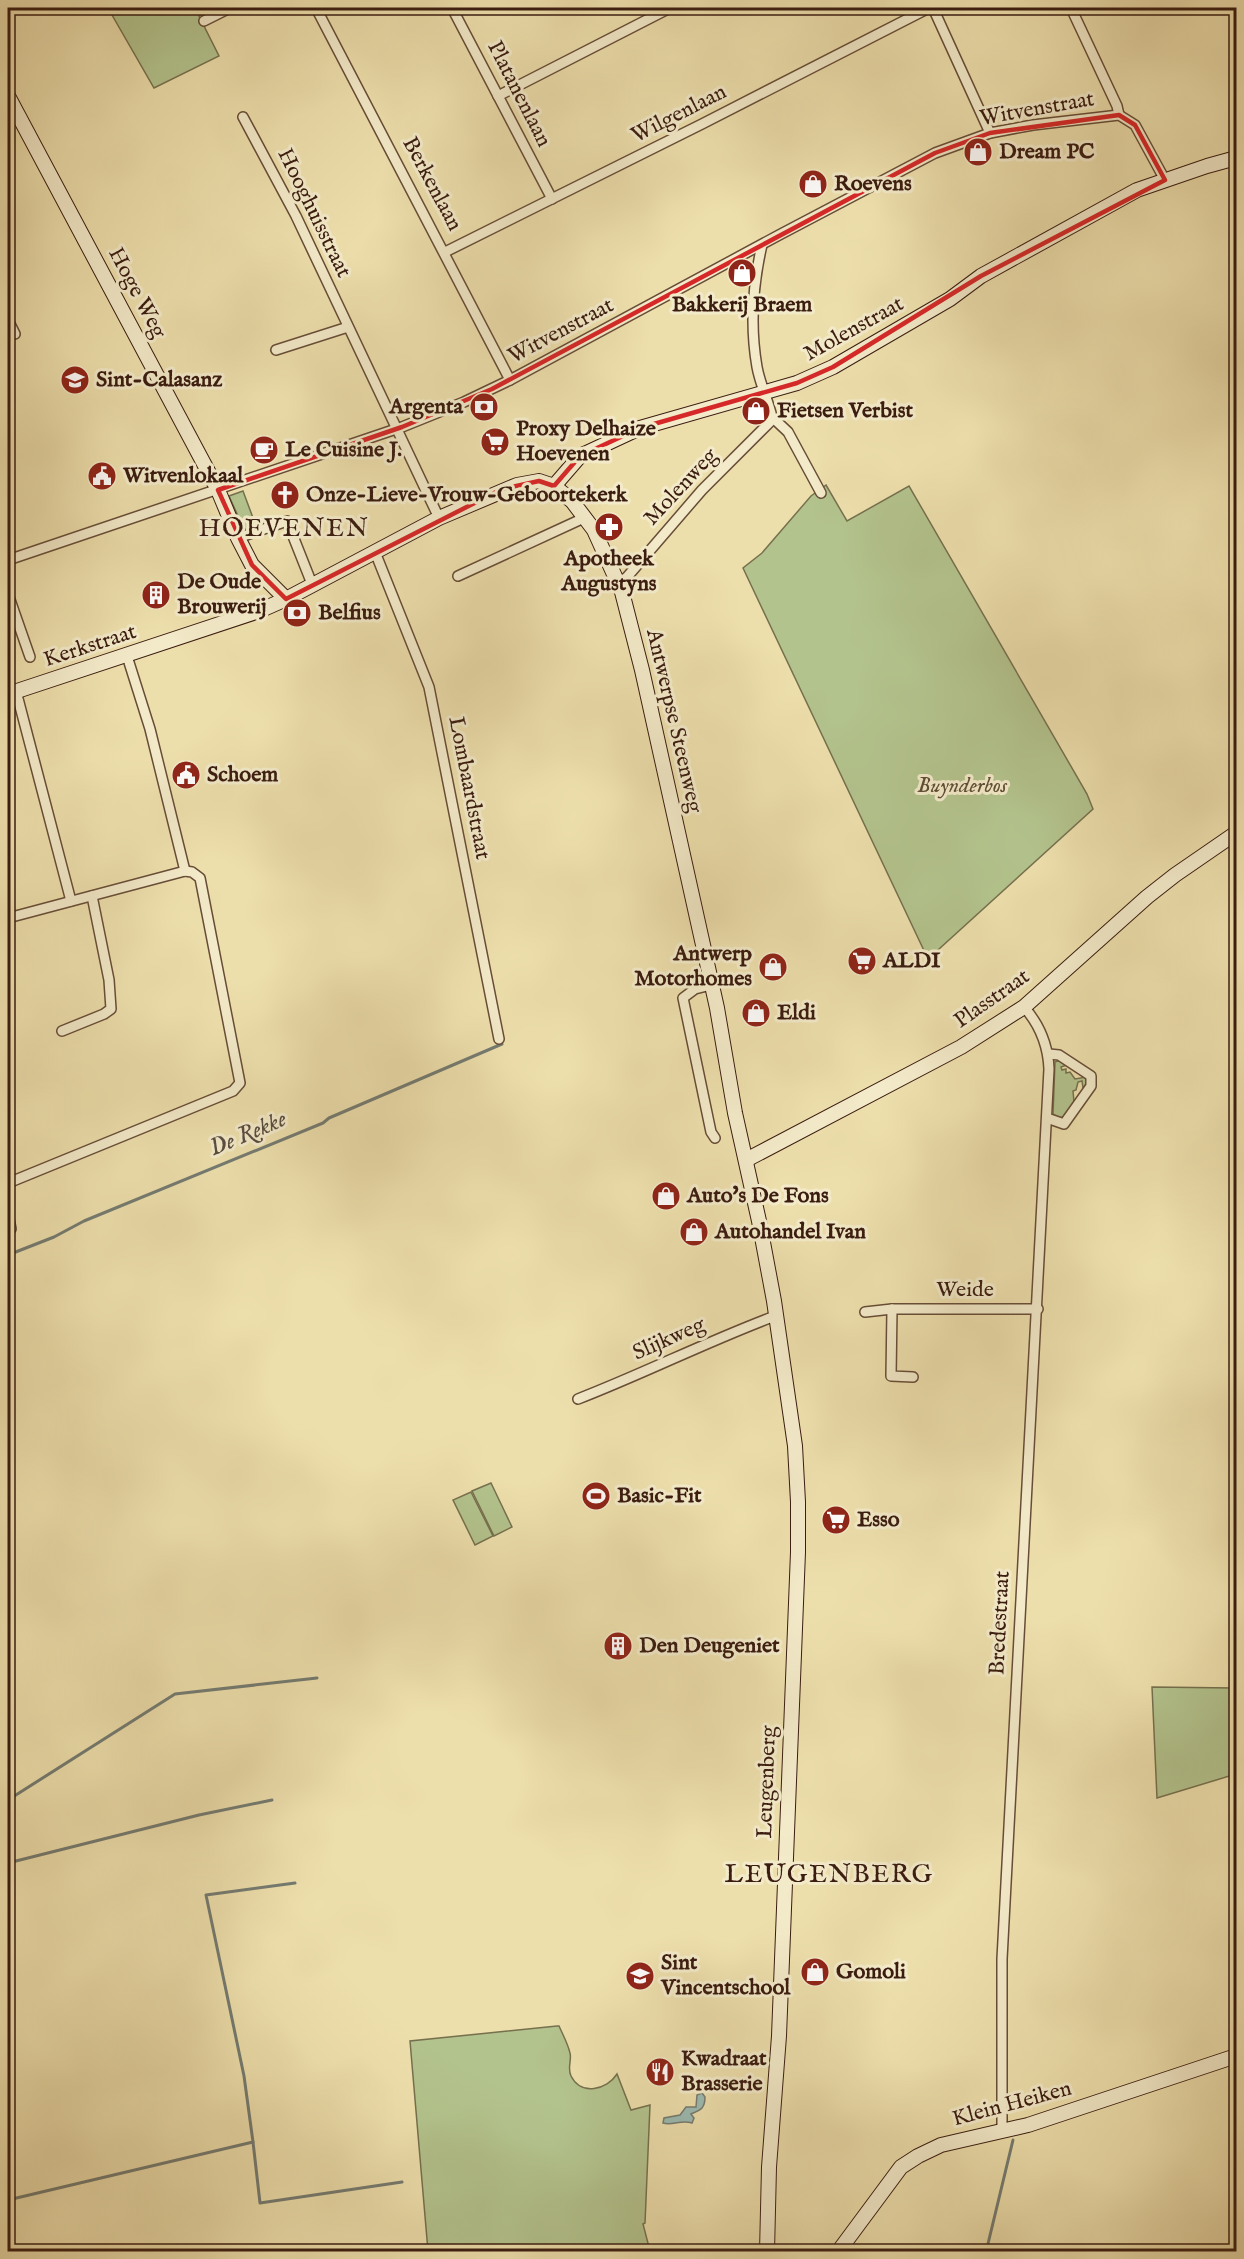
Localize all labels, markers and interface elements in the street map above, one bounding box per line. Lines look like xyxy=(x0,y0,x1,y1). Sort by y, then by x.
street label: Platanenlaan xyxy=(480,36,558,152)
street label: Wilgenlaan xyxy=(627,78,732,150)
street label: Witvenstraat xyxy=(978,85,1097,133)
street label: Berkenlaan xyxy=(395,132,469,236)
shop icon: Dream PC xyxy=(962,136,994,168)
place label: Dream PC xyxy=(999,138,1095,166)
street label: Hooghuisstraat xyxy=(271,144,358,283)
shop icon: Roevens xyxy=(797,168,829,200)
place label: Roevens xyxy=(834,170,912,198)
street label: Hoge Weg xyxy=(101,243,173,344)
shop icon: Bakkerij Braem xyxy=(726,257,758,289)
street label: Molenstraat xyxy=(799,290,909,368)
street label: Witvenstraat xyxy=(503,291,619,371)
place label: Bakkerij Braem xyxy=(672,291,812,319)
school or university icon: Sint-Calasanz xyxy=(59,364,91,396)
place label: Sint-Calasanz xyxy=(96,366,223,394)
bank icon: Argenta xyxy=(468,391,500,423)
place label: Argenta xyxy=(388,393,463,421)
shop icon: Fietsen Verbist xyxy=(740,395,772,427)
place label: Fietsen Verbist xyxy=(777,397,913,425)
place label: Proxy Delhaize Hoevenen xyxy=(516,415,656,468)
supermarket icon: Proxy Delhaize Hoevenen xyxy=(479,426,511,458)
cafe icon: Le Cuisine J. xyxy=(248,434,280,466)
place label: Le Cuisine J. xyxy=(285,436,402,464)
street label: Molenweg xyxy=(638,442,725,532)
public building icon: Witvenlokaal xyxy=(86,460,118,492)
place label: Witvenlokaal xyxy=(122,462,244,490)
church icon: Onze-Lieve-Vrouw-Geboortekerk xyxy=(269,479,301,511)
place label: Onze-Lieve-Vrouw-Geboortekerk xyxy=(306,481,629,509)
pharmacy icon: Apotheek Augustyns xyxy=(593,511,625,543)
district label: HOEVENEN xyxy=(198,512,370,545)
place label: Apotheek Augustyns xyxy=(560,545,657,598)
place label: De Oude Brouwerij xyxy=(177,568,266,621)
building icon: De Oude Brouwerij xyxy=(140,579,172,611)
bank icon: Belfius xyxy=(281,597,313,629)
place label: Belfius xyxy=(318,599,381,627)
street label: Kerkstraat xyxy=(40,618,140,674)
street label: Antwerpse Steenweg xyxy=(639,625,709,817)
street label: Lombaardstraat xyxy=(441,714,497,862)
public building icon: Schoem xyxy=(170,759,202,791)
place label: Schoem xyxy=(207,761,278,789)
park label: Buynderbos xyxy=(917,772,1008,800)
place label: Antwerp Motorhomes xyxy=(634,940,752,993)
supermarket icon: ALDI xyxy=(846,945,878,977)
place label: ALDI xyxy=(882,947,941,975)
shop icon: Antwerp Motorhomes xyxy=(757,951,789,983)
street label: Plasstraat xyxy=(949,963,1036,1035)
shop icon: Eldi xyxy=(740,997,772,1029)
place label: Eldi xyxy=(777,999,816,1027)
water label: De Rekke xyxy=(205,1104,291,1164)
shop icon: Auto's De Fons xyxy=(650,1180,682,1212)
place label: Auto's De Fons xyxy=(686,1182,829,1210)
shop icon: Autohandel Ivan xyxy=(678,1216,710,1248)
place label: Autohandel Ivan xyxy=(714,1218,866,1246)
street label: Weide xyxy=(936,1276,994,1304)
street label: Slijkweg xyxy=(628,1310,711,1367)
sports icon: Basic-Fit xyxy=(580,1480,612,1512)
place label: Basic-Fit xyxy=(617,1482,702,1510)
supermarket icon: Esso xyxy=(820,1504,852,1536)
place label: Esso xyxy=(857,1506,900,1534)
street label: Bredestraat xyxy=(983,1570,1017,1676)
building icon: Den Deugeniet xyxy=(602,1630,634,1662)
place label: Den Deugeniet xyxy=(639,1632,780,1660)
street label: Leugenberg xyxy=(751,1724,783,1839)
district label: LEUGENBERG xyxy=(724,1858,934,1891)
place label: Sint Vincentschool xyxy=(660,1949,791,2002)
shop icon: Gomoli xyxy=(799,1956,831,1988)
place label: Gomoli xyxy=(836,1958,906,1986)
school or university icon: Sint Vincentschool xyxy=(624,1960,656,1992)
place label: Kwadraat Brasserie xyxy=(681,2045,767,2098)
restaurant icon: Kwadraat Brasserie xyxy=(644,2056,676,2088)
street label: Klein Heiken xyxy=(949,2075,1075,2133)

